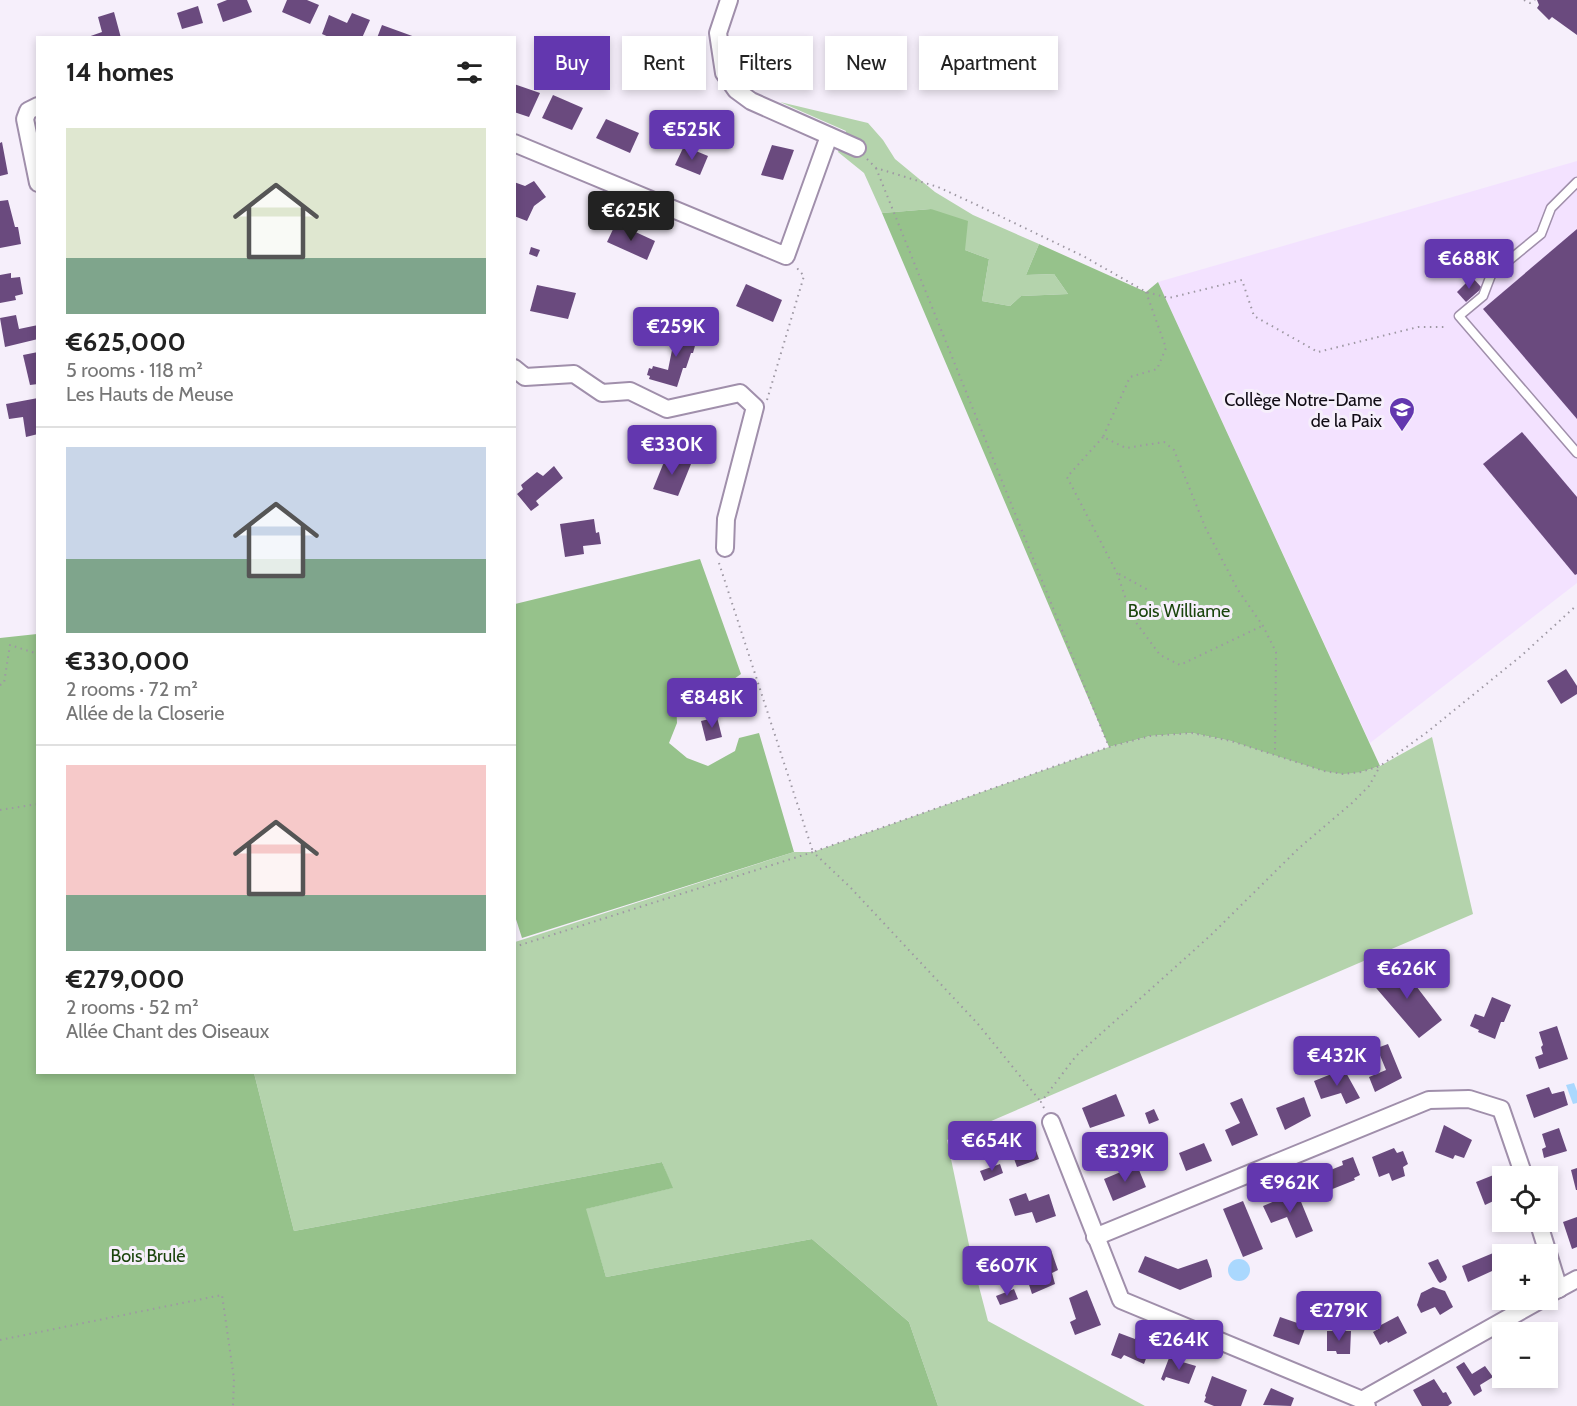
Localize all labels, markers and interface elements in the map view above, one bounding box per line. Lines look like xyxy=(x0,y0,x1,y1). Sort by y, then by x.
chip: Buy xyxy=(534,36,610,90)
chip: Rent xyxy=(622,36,706,90)
chip: Filters xyxy=(718,36,813,90)
chip: New xyxy=(825,36,907,90)
chip: Apartment xyxy=(919,36,1058,90)
text: 14 homes xyxy=(66,56,174,88)
icon: filters xyxy=(453,56,486,89)
pin: €525K xyxy=(650,110,734,161)
text: €525K xyxy=(663,117,721,141)
icon: home xyxy=(222,167,330,275)
pin: €625K xyxy=(589,191,673,242)
text: €625K xyxy=(602,198,660,222)
pin: €688K xyxy=(1427,239,1511,290)
text: €688K xyxy=(1439,246,1499,270)
pin: €259K xyxy=(634,307,718,358)
text: €259K xyxy=(647,314,705,338)
text: €625,000 xyxy=(66,326,186,358)
text: 5 rooms · 118 m² xyxy=(66,358,203,382)
text: Les Hauts de Meuse xyxy=(66,382,233,406)
place label: Collège Notre-Dame de la Paix xyxy=(1224,389,1382,432)
school or university icon: Collège Notre-Dame de la Paix xyxy=(1387,395,1417,433)
pin: €330K xyxy=(630,425,714,476)
text: €330K xyxy=(641,432,703,456)
icon: home xyxy=(222,486,330,594)
park label: Bois Williame xyxy=(1128,600,1230,622)
text: €330,000 xyxy=(66,645,190,677)
text: 2 rooms · 72 m² xyxy=(66,677,198,701)
pin: €848K xyxy=(670,678,754,729)
text: €848K xyxy=(681,685,743,709)
text: Allée de la Closerie xyxy=(66,701,224,725)
icon: home xyxy=(222,804,330,912)
pin: €626K xyxy=(1365,949,1449,1000)
text: €626K xyxy=(1378,956,1436,980)
text: €279,000 xyxy=(66,963,185,995)
text: 2 rooms · 52 m² xyxy=(66,995,199,1019)
text: Allée Chant des Oiseaux xyxy=(66,1019,269,1043)
pin: €432K xyxy=(1295,1036,1379,1087)
text: €432K xyxy=(1307,1043,1367,1067)
pin: €654K xyxy=(950,1121,1034,1172)
text: €654K xyxy=(962,1128,1022,1152)
pin: €329K xyxy=(1083,1132,1167,1183)
text: €329K xyxy=(1096,1139,1154,1163)
pin: €962K xyxy=(1248,1163,1332,1214)
map controls xyxy=(1492,1166,1558,1388)
button: locate xyxy=(1492,1166,1558,1232)
text: €962K xyxy=(1261,1170,1319,1194)
button: + xyxy=(1492,1244,1558,1310)
park label: Bois Brulé xyxy=(110,1245,186,1267)
pin: €607K xyxy=(965,1246,1049,1297)
text: €607K xyxy=(977,1253,1037,1277)
pin: €279K xyxy=(1297,1291,1381,1342)
text: €279K xyxy=(1310,1298,1368,1322)
pin: €264K xyxy=(1137,1320,1221,1371)
button: − xyxy=(1492,1322,1558,1388)
text: €264K xyxy=(1149,1327,1209,1351)

